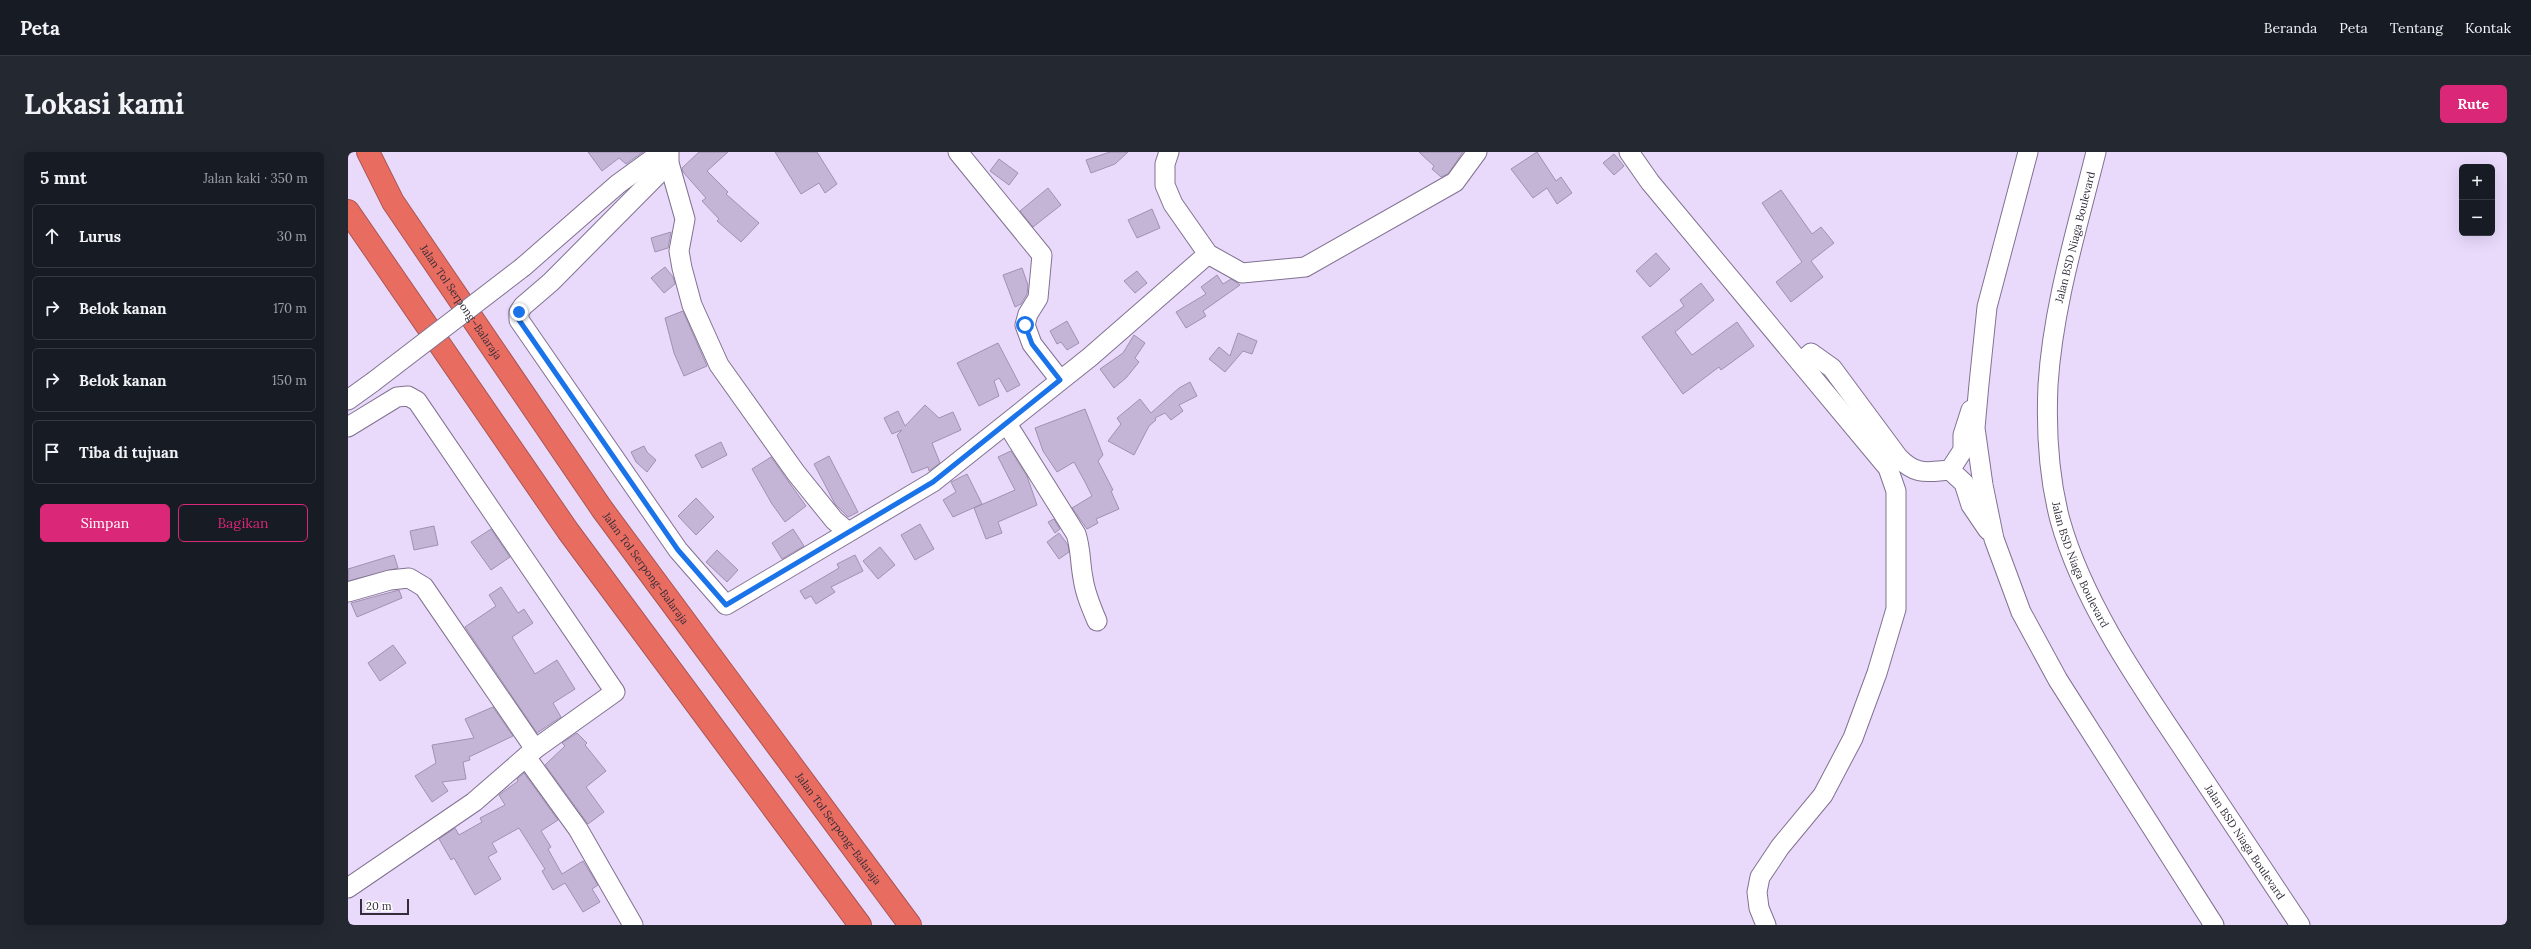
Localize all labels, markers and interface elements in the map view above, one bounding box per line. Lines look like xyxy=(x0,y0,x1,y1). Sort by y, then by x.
text: Peta xyxy=(20,16,60,40)
text: Beranda xyxy=(2264,19,2317,37)
text: Peta xyxy=(2339,19,2368,37)
text: Tentang xyxy=(2390,19,2443,37)
text: Kontak xyxy=(2465,19,2511,37)
button: Rute xyxy=(2440,85,2507,123)
text: Lokasi kami xyxy=(24,86,184,122)
map controls xyxy=(2459,164,2495,236)
button: + xyxy=(2459,164,2495,200)
text: 5 mnt xyxy=(40,167,87,189)
street label: Jalan BSD Niaga Boulevard xyxy=(2052,169,2098,305)
text: Jalan kaki · 350 m xyxy=(203,170,308,187)
button: − xyxy=(2459,200,2495,236)
icon: ahead xyxy=(41,225,63,247)
text: Lurus xyxy=(79,227,121,246)
text: 30 m xyxy=(277,228,307,245)
street label: Jalan Tol Serpong–Balaraja xyxy=(417,241,505,363)
icon: right xyxy=(41,297,63,319)
text: Belok kanan xyxy=(79,299,167,318)
text: 170 m xyxy=(273,300,307,317)
route end xyxy=(510,303,528,321)
route start xyxy=(1016,316,1034,334)
icon: right xyxy=(41,369,63,391)
text: Belok kanan xyxy=(79,371,167,390)
text: 150 m xyxy=(272,372,307,389)
icon: arrive xyxy=(41,441,63,463)
text: Tiba di tujuan xyxy=(79,443,178,462)
street label: Jalan BSD Niaga Boulevard xyxy=(2049,499,2112,630)
button: Simpan xyxy=(40,504,170,542)
button: Bagikan xyxy=(178,504,308,542)
street label: Jalan Tol Serpong–Balaraja xyxy=(599,509,692,627)
street label: Jalan Tol Serpong–Balaraja xyxy=(792,769,885,888)
street label: Jalan BSD Niaga Boulevard xyxy=(2201,781,2288,903)
scale bar xyxy=(360,897,409,916)
text: 20 m xyxy=(366,899,391,913)

